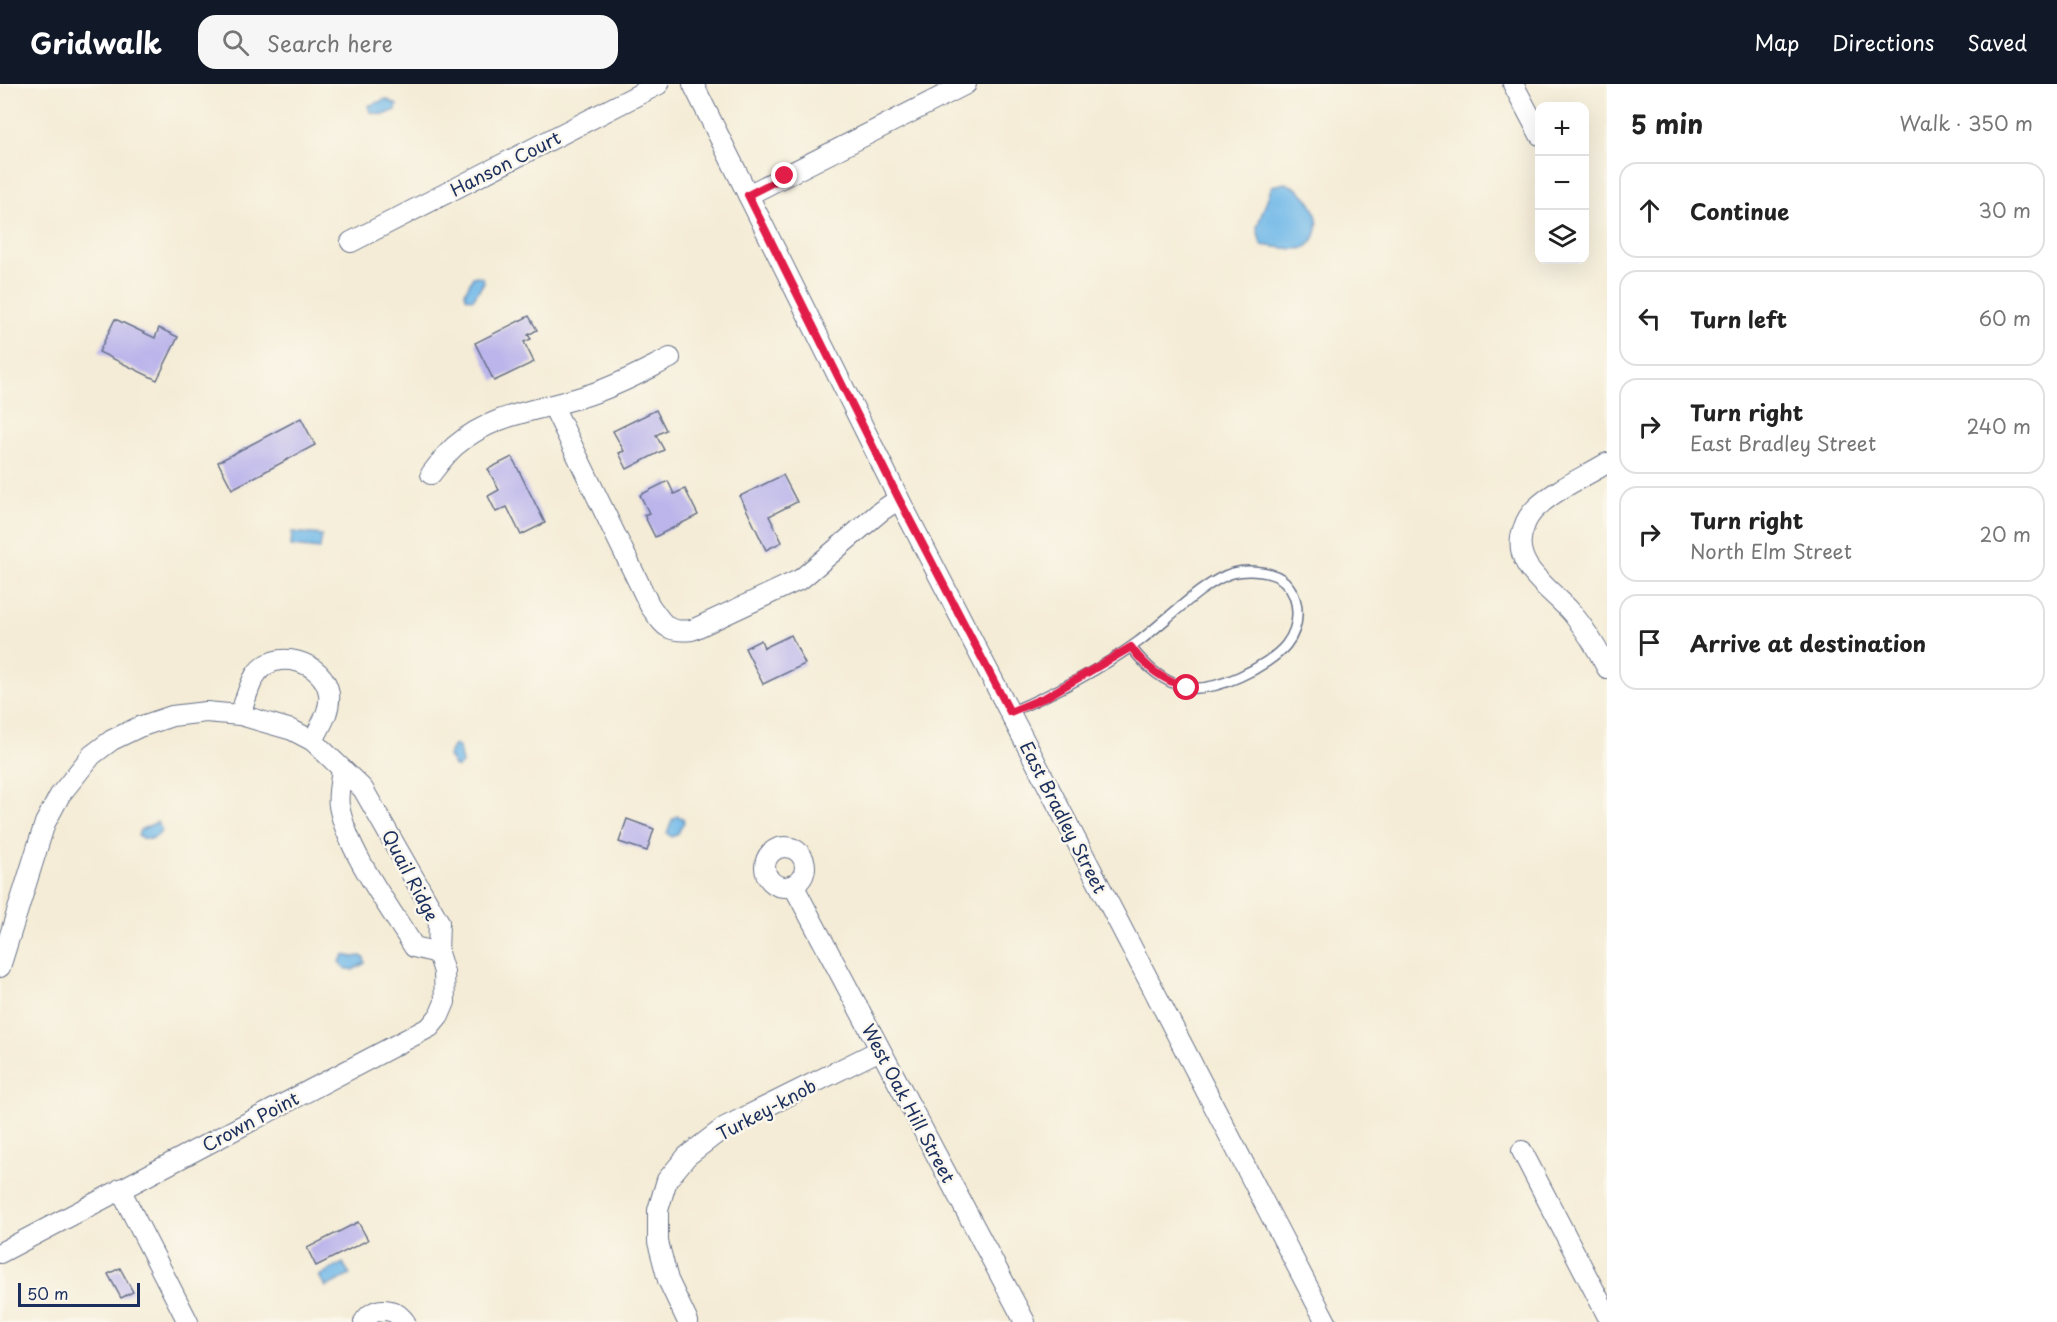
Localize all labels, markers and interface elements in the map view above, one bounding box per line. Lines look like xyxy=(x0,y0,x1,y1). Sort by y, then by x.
search box xyxy=(198,15,618,69)
text: Gridwalk xyxy=(30,21,162,64)
icon: search xyxy=(219,26,252,59)
text: Search here xyxy=(267,26,393,59)
text: Map xyxy=(1754,26,1799,58)
text: Directions xyxy=(1832,26,1934,58)
text: Saved xyxy=(1967,26,2027,58)
map controls xyxy=(1535,102,1589,264)
button: + xyxy=(1535,102,1589,156)
text: 5 min xyxy=(1631,104,1703,143)
text: Walk · 350 m xyxy=(1900,108,2033,138)
street label: Hanson Court xyxy=(445,123,565,203)
button: − xyxy=(1535,156,1589,210)
route end xyxy=(771,162,797,188)
icon: ahead xyxy=(1633,194,1666,227)
text: Continue xyxy=(1690,194,1789,227)
text: 30 m xyxy=(1978,195,2031,225)
button: layers xyxy=(1535,210,1589,264)
icon: left xyxy=(1633,302,1666,335)
text: Turn left xyxy=(1690,302,1787,335)
text: 60 m xyxy=(1979,303,2031,333)
text: Turn right xyxy=(1690,395,1803,428)
icon: right xyxy=(1633,410,1666,443)
text: 240 m xyxy=(1966,411,2031,441)
text: East Bradley Street xyxy=(1690,428,1876,458)
text: Turn right xyxy=(1690,503,1803,536)
icon: right xyxy=(1633,518,1666,551)
text: 20 m xyxy=(1979,519,2031,549)
text: North Elm Street xyxy=(1690,536,1852,566)
icon: arrive xyxy=(1633,626,1666,659)
text: Arrive at destination xyxy=(1690,626,1926,659)
route start xyxy=(1173,674,1199,700)
street label: East Bradley Street xyxy=(1014,736,1114,898)
street label: Quail Ridge xyxy=(376,825,446,925)
street label: West Oak Hill Street xyxy=(856,1019,962,1187)
street label: Turkey-knob xyxy=(711,1071,821,1147)
street label: Crown Point xyxy=(197,1084,303,1158)
scale bar xyxy=(18,1280,140,1308)
text: 50 m xyxy=(27,1281,68,1305)

